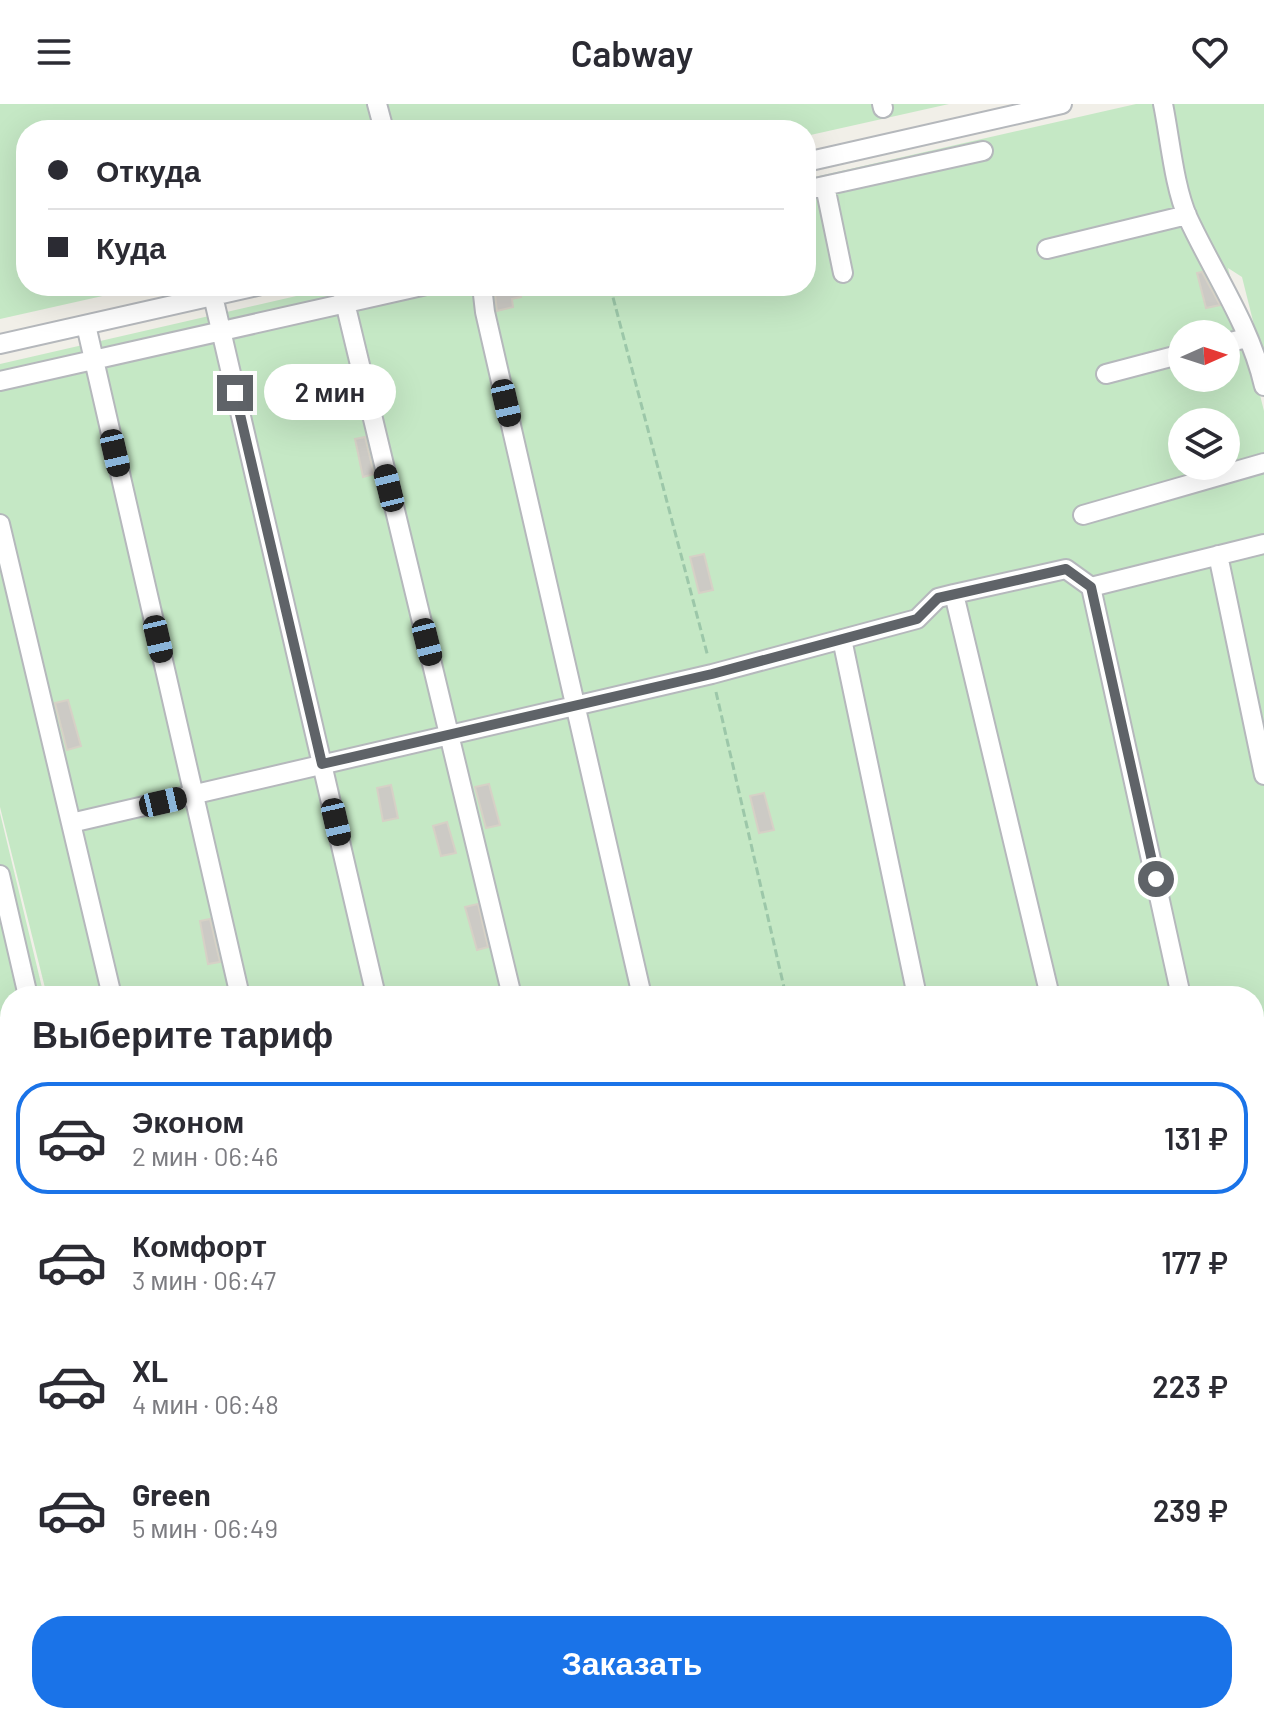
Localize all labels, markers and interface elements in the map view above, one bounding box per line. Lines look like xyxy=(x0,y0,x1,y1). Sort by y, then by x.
icon: menu xyxy=(32,30,76,74)
icon: heart xyxy=(1188,30,1232,74)
text: Cabway xyxy=(571,31,693,74)
text: Откуда xyxy=(96,152,201,188)
text: Куда xyxy=(96,229,166,265)
north arrow xyxy=(1168,320,1240,392)
map controls xyxy=(1168,320,1240,480)
callout: 2 мин xyxy=(263,365,395,421)
route end xyxy=(217,375,253,411)
text: 2 мин xyxy=(295,376,365,407)
car xyxy=(489,377,523,429)
button: layers xyxy=(1168,408,1240,480)
car xyxy=(98,427,132,479)
car xyxy=(372,462,406,514)
car xyxy=(141,613,175,665)
car xyxy=(410,616,444,668)
car xyxy=(137,785,189,819)
car xyxy=(319,796,353,848)
route start xyxy=(1138,861,1174,897)
text: Выберите тариф xyxy=(32,1012,333,1055)
icon: car xyxy=(36,1102,108,1174)
text: Эконом xyxy=(132,1103,245,1139)
text: 131 ₽ xyxy=(1164,1120,1228,1156)
text: 2 мин · 06:46 xyxy=(132,1140,278,1171)
icon: car xyxy=(36,1226,108,1298)
text: Комфорт xyxy=(132,1227,267,1263)
text: 177 ₽ xyxy=(1161,1244,1228,1280)
text: 3 мин · 06:47 xyxy=(132,1264,276,1295)
icon: car xyxy=(36,1350,108,1422)
text: XL xyxy=(132,1352,168,1388)
text: 223 ₽ xyxy=(1152,1368,1228,1404)
text: 4 мин · 06:48 xyxy=(132,1388,279,1419)
icon: car xyxy=(36,1474,108,1546)
text: Green xyxy=(132,1476,211,1512)
text: 239 ₽ xyxy=(1153,1492,1228,1528)
text: 5 мин · 06:49 xyxy=(132,1512,278,1543)
button: Заказать xyxy=(32,1616,1232,1708)

